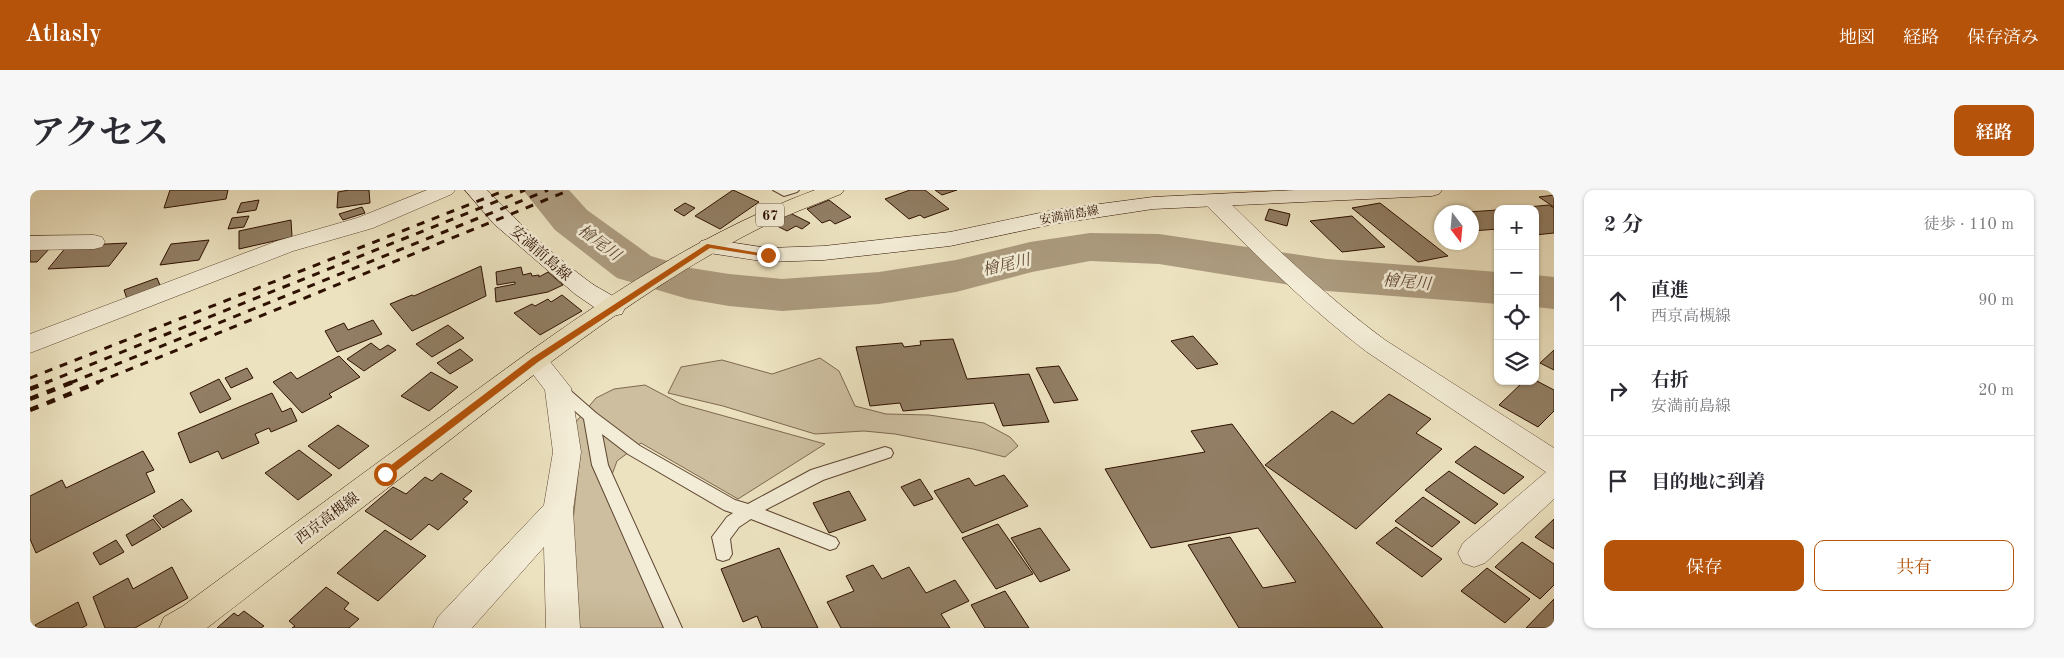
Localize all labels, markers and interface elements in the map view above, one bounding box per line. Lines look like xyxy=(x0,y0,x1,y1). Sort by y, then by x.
text: Atlasly xyxy=(25,23,102,47)
text: 地図 xyxy=(1839,29,1875,47)
text: 経路 xyxy=(1903,29,1939,47)
text: 保存済み xyxy=(1967,29,2039,47)
button: 経路 xyxy=(1954,105,2034,156)
text: アクセス xyxy=(30,117,169,152)
street label: 安満前島線 xyxy=(1038,203,1100,227)
road number: 67 xyxy=(756,204,784,226)
north arrow xyxy=(1434,205,1479,250)
map controls xyxy=(1494,205,1539,385)
button: + xyxy=(1494,205,1539,250)
text: 2 分 xyxy=(1604,215,1643,236)
text: 徒歩 · 110 m xyxy=(1924,217,2014,233)
water label: 檜尾川 xyxy=(575,221,626,266)
street label: 安満前島線 xyxy=(507,222,575,284)
route end xyxy=(757,244,780,267)
water label: 檜尾川 xyxy=(981,250,1034,279)
button: − xyxy=(1494,250,1539,295)
water label: 檜尾川 xyxy=(1382,271,1434,293)
text: 直進 xyxy=(1651,282,1689,301)
icon: ahead xyxy=(1604,287,1632,315)
text: 90 m xyxy=(1978,293,2014,309)
button: locate xyxy=(1494,295,1539,340)
text: 西京高槻線 xyxy=(1651,309,1731,325)
button: layers xyxy=(1494,340,1539,385)
text: 右折 xyxy=(1651,372,1689,391)
icon: right xyxy=(1604,377,1632,405)
text: 20 m xyxy=(1978,383,2014,399)
text: 安満前島線 xyxy=(1651,399,1731,415)
route start xyxy=(374,463,397,486)
icon: arrive xyxy=(1604,467,1632,495)
text: 目的地に到着 xyxy=(1651,474,1765,493)
street label: 西京高槻線 xyxy=(292,489,362,548)
button: 保存 xyxy=(1604,540,1804,591)
button: 共有 xyxy=(1814,540,2014,591)

